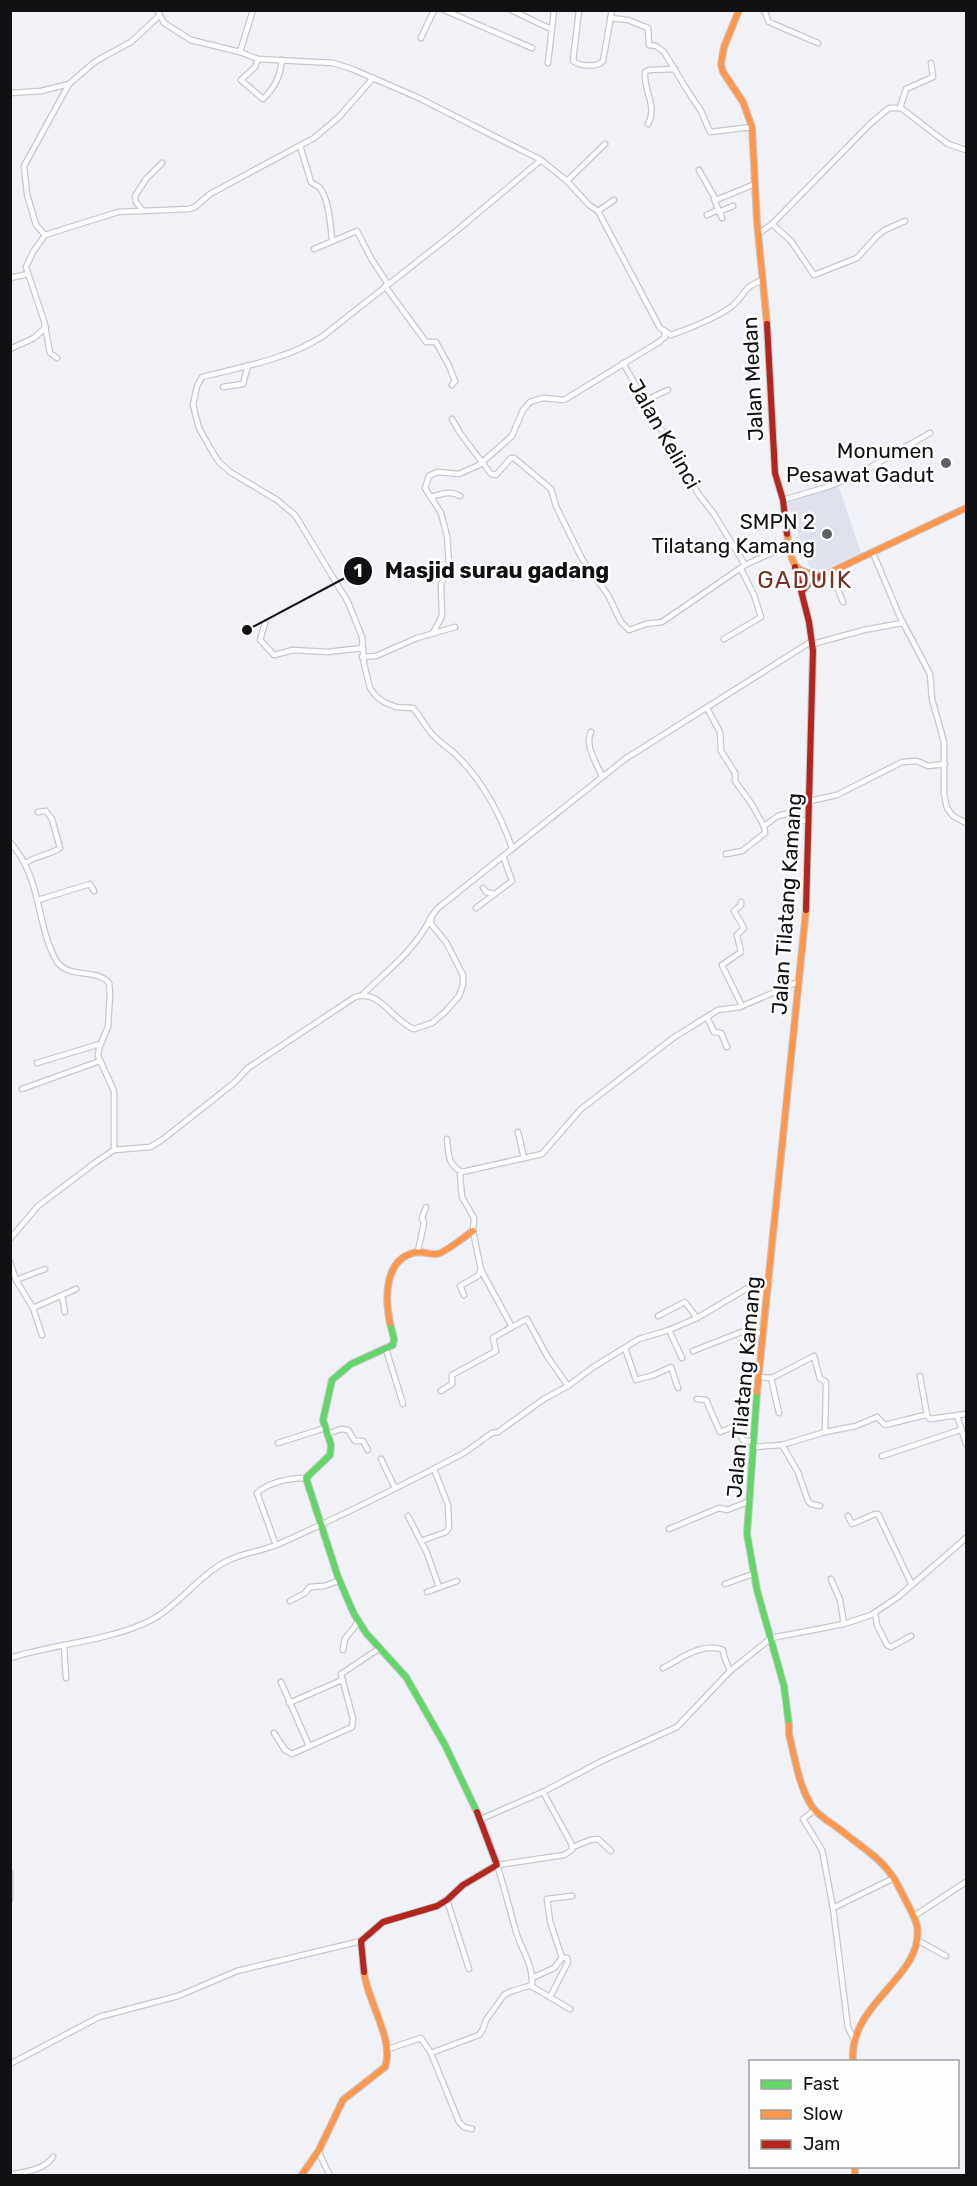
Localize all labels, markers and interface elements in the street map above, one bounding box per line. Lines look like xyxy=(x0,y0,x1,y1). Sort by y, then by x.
street label: Jalan Medan xyxy=(737,316,768,442)
street label: Jalan Kelinci xyxy=(623,374,706,493)
place label: Monumen Pesawat Gadut xyxy=(786,438,934,487)
marker: Monumen Pesawat Gadut xyxy=(939,456,953,470)
place label: SMPN 2 Tilatang Kamang xyxy=(651,509,815,558)
marker: SMPN 2 Tilatang Kamang xyxy=(820,527,834,541)
callout: Masjid surau gadang xyxy=(343,551,622,591)
text: Masjid surau gadang xyxy=(385,557,609,584)
text: 1 xyxy=(354,560,362,582)
district label: GADUIK xyxy=(757,566,853,594)
street label: Jalan Tilatang Kamang xyxy=(766,792,807,1016)
street label: Jalan Tilatang Kamang xyxy=(721,1275,766,1499)
legend xyxy=(749,2060,959,2168)
text: Fast xyxy=(803,2073,839,2095)
text: Slow xyxy=(803,2103,843,2125)
text: Jam xyxy=(803,2133,840,2155)

